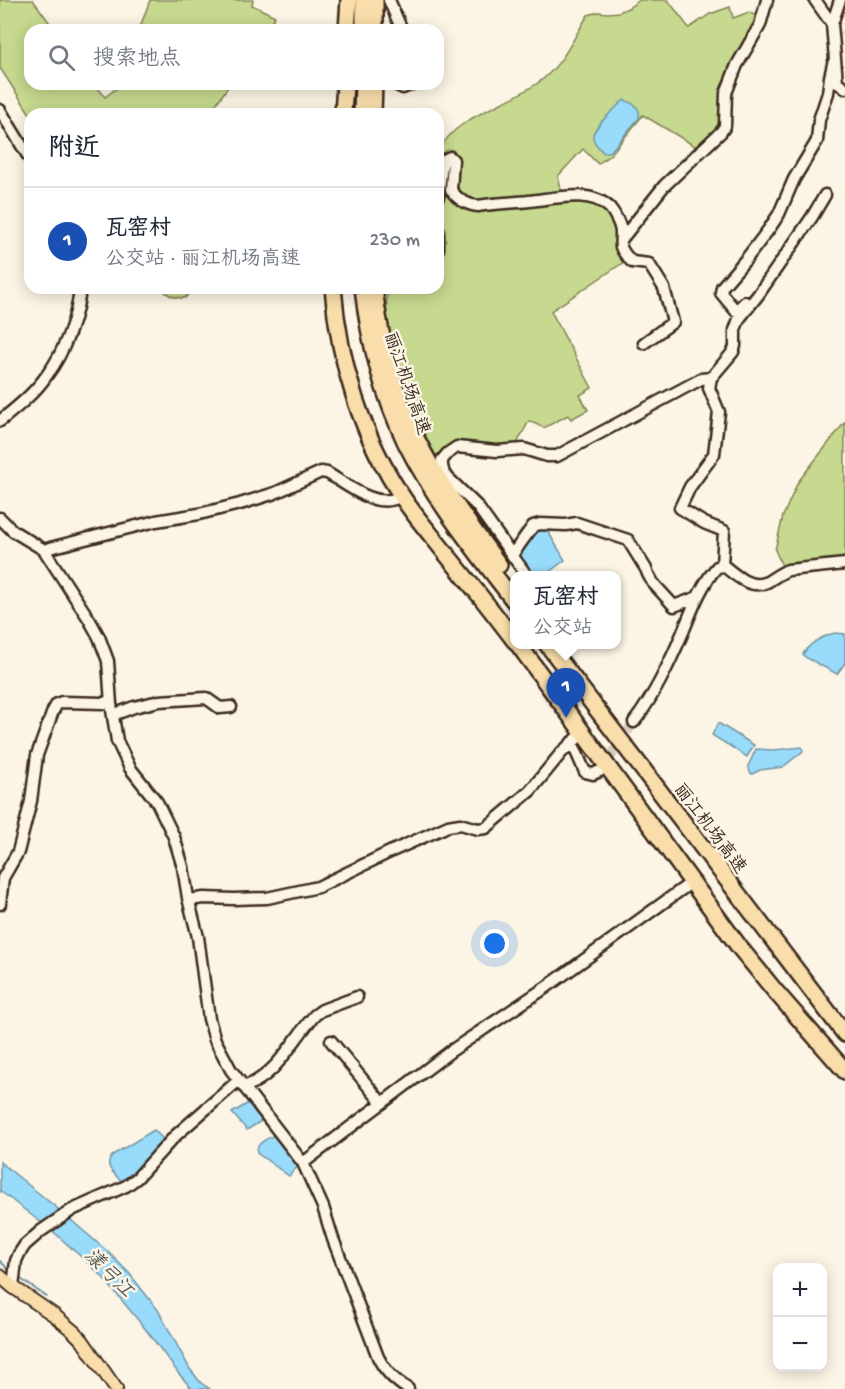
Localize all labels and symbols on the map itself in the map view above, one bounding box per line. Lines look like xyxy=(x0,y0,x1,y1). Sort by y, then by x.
street label: 丽江机场高速 xyxy=(378,329,434,438)
pin: 1 xyxy=(546,668,586,718)
street label: 丽江机场高速 xyxy=(668,779,751,879)
your location xyxy=(480,929,509,958)
water label: 漾弓江 xyxy=(78,1244,139,1305)

